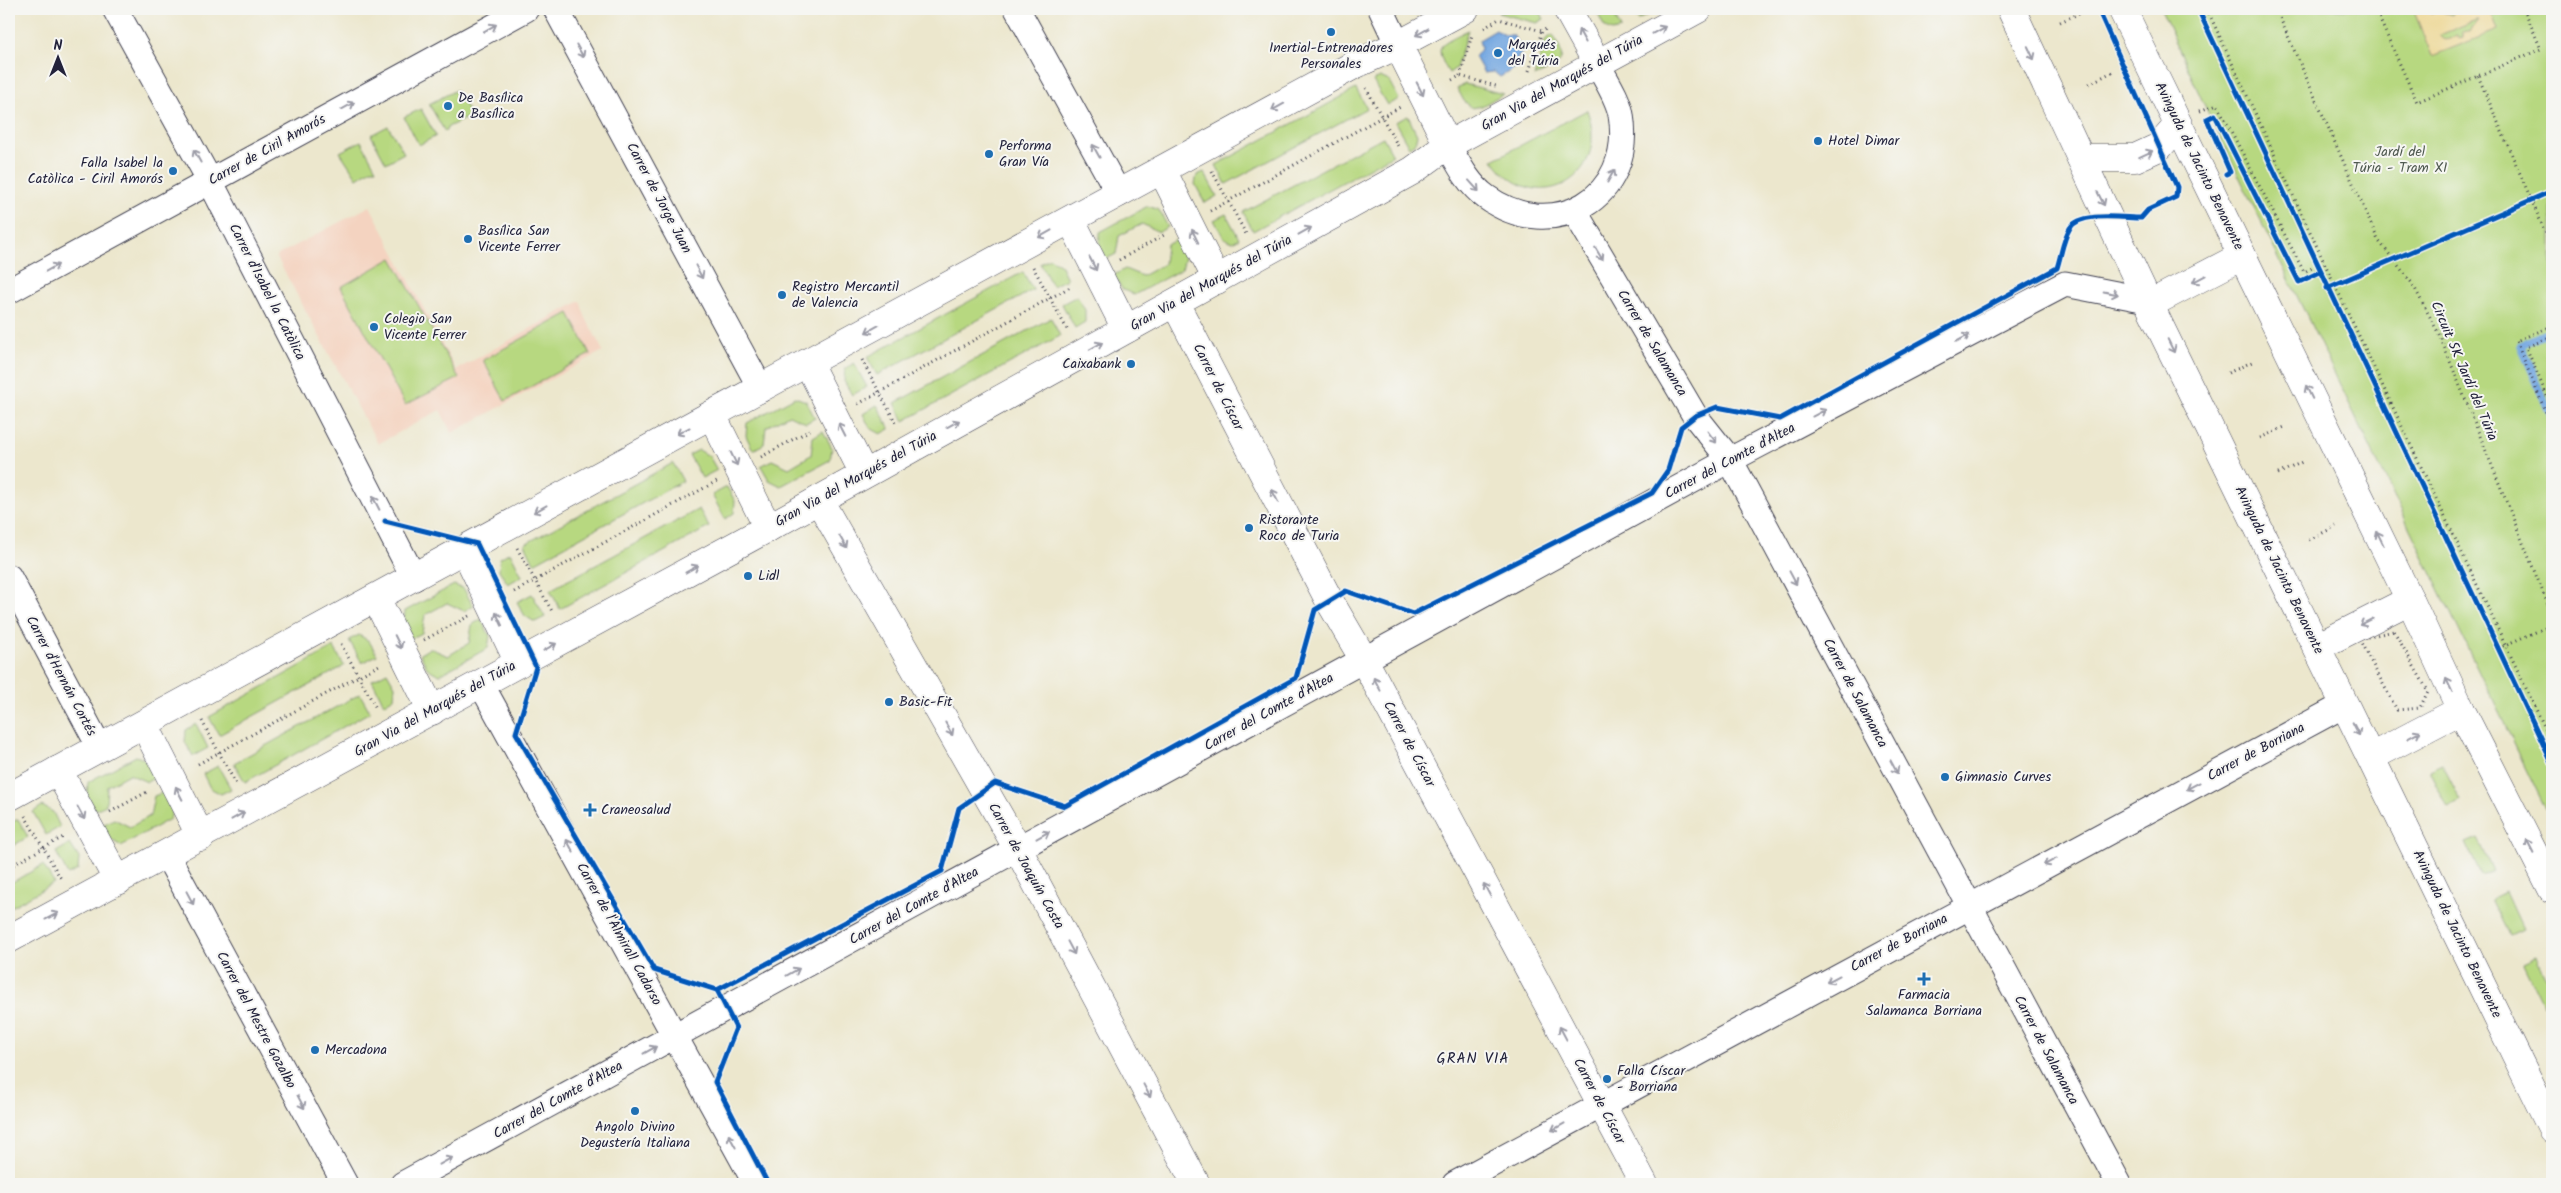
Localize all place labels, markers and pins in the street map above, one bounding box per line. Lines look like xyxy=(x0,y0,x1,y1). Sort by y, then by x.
marker: Inertial-Entrenadores Personales xyxy=(1325,26,1337,38)
place label: Marqués del Túria xyxy=(1508,34,1559,72)
place label: Inertial-Entrenadores Personales xyxy=(1269,37,1393,75)
marker: Marqués del Túria xyxy=(1492,47,1504,59)
place label: De Basílica a Basílica xyxy=(458,87,523,125)
marker: De Basílica a Basílica xyxy=(442,100,454,112)
place label: Hotel Dimar xyxy=(1828,130,1901,152)
place label: Performa Gran Vía xyxy=(999,135,1052,173)
marker: Hotel Dimar xyxy=(1812,135,1824,147)
marker: Performa Gran Vía xyxy=(983,148,995,160)
place label: Falla Isabel la Catòlica - Ciril Amorós xyxy=(27,152,163,190)
marker: Falla Isabel la Catòlica - Ciril Amorós xyxy=(167,165,179,177)
place label: Basílica San Vicente Ferrer xyxy=(478,220,561,258)
marker: Basílica San Vicente Ferrer xyxy=(462,233,474,245)
place label: Registro Mercantil de Valencia xyxy=(792,276,899,314)
marker: Registro Mercantil de Valencia xyxy=(776,289,788,301)
place label: Colegio San Vicente Ferrer xyxy=(384,308,467,346)
marker: Colegio San Vicente Ferrer xyxy=(368,321,380,333)
place label: Caixabank xyxy=(1062,353,1121,375)
marker: Caixabank xyxy=(1125,358,1137,370)
place label: Ristorante Roco de Turia xyxy=(1259,509,1339,547)
marker: Ristorante Roco de Turia xyxy=(1243,522,1255,534)
place label: Lidl xyxy=(758,565,780,587)
marker: Lidl xyxy=(742,570,754,582)
place label: Basic-Fit xyxy=(899,691,953,713)
marker: Basic-Fit xyxy=(883,696,895,708)
place label: Gimnasio Curves xyxy=(1955,766,2051,788)
marker: Gimnasio Curves xyxy=(1939,771,1951,783)
place label: Craneosalud xyxy=(601,799,671,821)
marker: Craneosalud xyxy=(583,803,597,817)
marker: Farmacia Salamanca Borriana xyxy=(1918,973,1930,985)
place label: Farmacia Salamanca Borriana xyxy=(1866,984,1982,1022)
place label: Mercadona xyxy=(325,1039,387,1061)
marker: Mercadona xyxy=(309,1044,321,1056)
place label: Falla Císcar - Borriana xyxy=(1617,1060,1686,1098)
marker: Falla Císcar - Borriana xyxy=(1601,1073,1613,1085)
marker: Angolo Divino Degustería Italiana xyxy=(629,1105,641,1117)
place label: Angolo Divino Degustería Italiana xyxy=(580,1116,690,1154)

